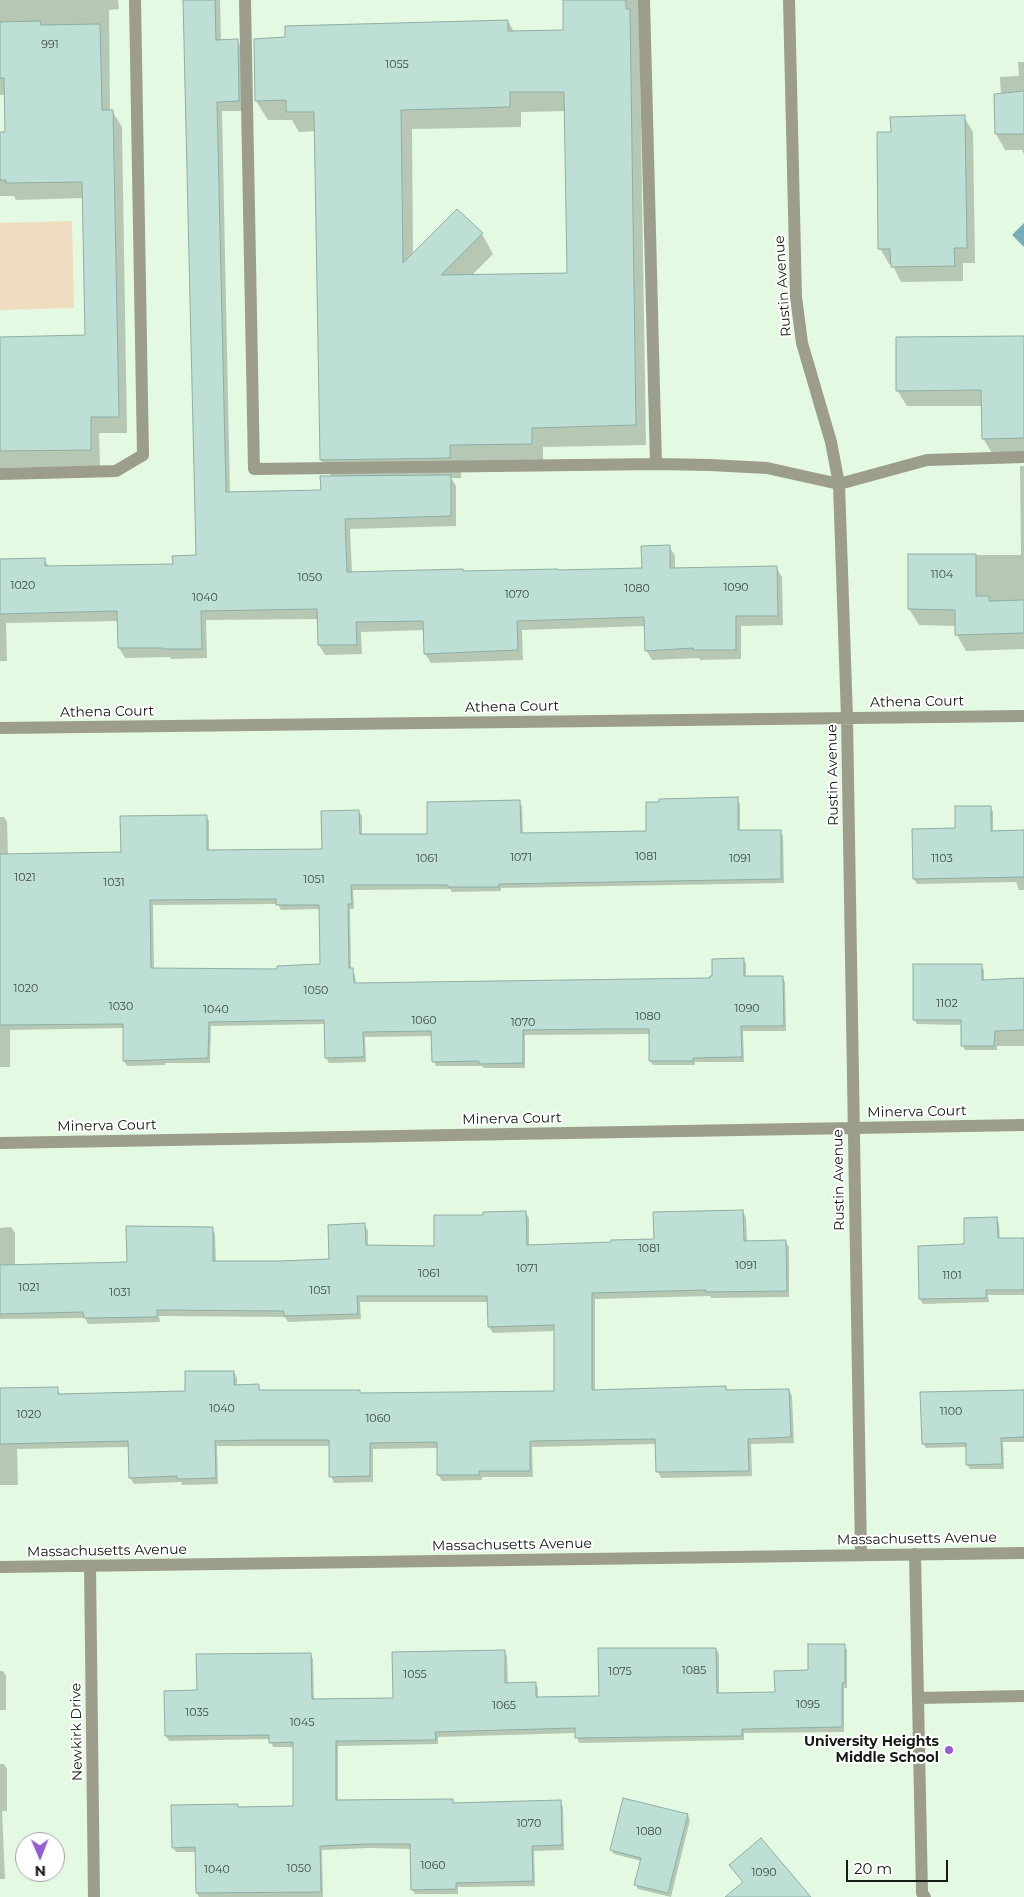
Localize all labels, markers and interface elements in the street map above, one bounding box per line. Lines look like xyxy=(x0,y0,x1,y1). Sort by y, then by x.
house number: 991 xyxy=(41,38,59,52)
house number: 1055 xyxy=(385,58,409,72)
street label: Rustin Avenue xyxy=(771,235,795,337)
house number: 1104 xyxy=(931,568,953,582)
house number: 1050 xyxy=(298,571,322,585)
house number: 1020 xyxy=(11,579,35,593)
house number: 1090 xyxy=(723,581,749,595)
house number: 1080 xyxy=(624,582,650,596)
house number: 1070 xyxy=(505,588,529,602)
house number: 1040 xyxy=(192,591,218,605)
street label: Athena Court xyxy=(870,693,964,711)
street label: Athena Court xyxy=(465,698,559,716)
street label: Athena Court xyxy=(60,703,154,721)
street label: Rustin Avenue xyxy=(824,724,842,826)
house number: 1081 xyxy=(635,850,657,864)
house number: 1071 xyxy=(510,851,532,865)
house number: 1061 xyxy=(416,852,438,866)
house number: 1091 xyxy=(729,852,751,866)
house number: 1103 xyxy=(931,852,953,866)
house number: 1021 xyxy=(14,871,36,885)
house number: 1051 xyxy=(303,873,325,887)
house number: 1031 xyxy=(103,876,125,890)
house number: 1020 xyxy=(14,982,38,996)
house number: 1050 xyxy=(304,984,328,998)
house number: 1102 xyxy=(936,997,958,1011)
house number: 1030 xyxy=(109,1000,133,1014)
house number: 1090 xyxy=(734,1002,760,1016)
house number: 1040 xyxy=(203,1003,229,1017)
house number: 1080 xyxy=(635,1010,661,1024)
house number: 1060 xyxy=(411,1014,437,1028)
house number: 1070 xyxy=(511,1016,535,1030)
street label: Minerva Court xyxy=(867,1103,967,1121)
street label: Minerva Court xyxy=(462,1110,562,1128)
street label: Minerva Court xyxy=(57,1117,157,1135)
street label: Rustin Avenue xyxy=(830,1129,848,1231)
house number: 1081 xyxy=(638,1242,660,1256)
house number: 1091 xyxy=(735,1259,757,1273)
house number: 1071 xyxy=(516,1262,538,1276)
house number: 1061 xyxy=(418,1267,440,1281)
house number: 1101 xyxy=(942,1269,962,1283)
house number: 1021 xyxy=(18,1281,40,1295)
house number: 1051 xyxy=(309,1284,331,1298)
house number: 1031 xyxy=(109,1286,131,1300)
house number: 1040 xyxy=(209,1402,235,1416)
house number: 1100 xyxy=(940,1405,962,1419)
house number: 1020 xyxy=(17,1408,41,1422)
house number: 1060 xyxy=(365,1412,391,1426)
street label: Massachusetts Avenue xyxy=(837,1529,997,1549)
street label: Massachusetts Avenue xyxy=(432,1535,592,1555)
street label: Massachusetts Avenue xyxy=(27,1541,187,1561)
house number: 1085 xyxy=(682,1664,706,1678)
house number: 1075 xyxy=(608,1665,632,1679)
house number: 1055 xyxy=(403,1668,427,1682)
street label: Newkirk Drive xyxy=(68,1683,86,1781)
house number: 1095 xyxy=(796,1698,820,1712)
house number: 1065 xyxy=(492,1699,516,1713)
house number: 1035 xyxy=(185,1706,209,1720)
house number: 1045 xyxy=(290,1716,314,1730)
place label: University Heights Middle School xyxy=(804,1734,939,1766)
marker: University Heights Middle School xyxy=(943,1744,955,1756)
house number: 1070 xyxy=(517,1817,541,1831)
house number: 1080 xyxy=(636,1825,662,1839)
north arrow xyxy=(15,1832,65,1882)
scale bar xyxy=(849,1850,952,1882)
house number: 1060 xyxy=(420,1859,446,1873)
text: 20 m xyxy=(854,1859,892,1878)
text: N xyxy=(34,1862,46,1880)
house number: 1050 xyxy=(287,1862,311,1876)
house number: 1040 xyxy=(204,1863,230,1877)
house number: 1090 xyxy=(751,1866,777,1880)

